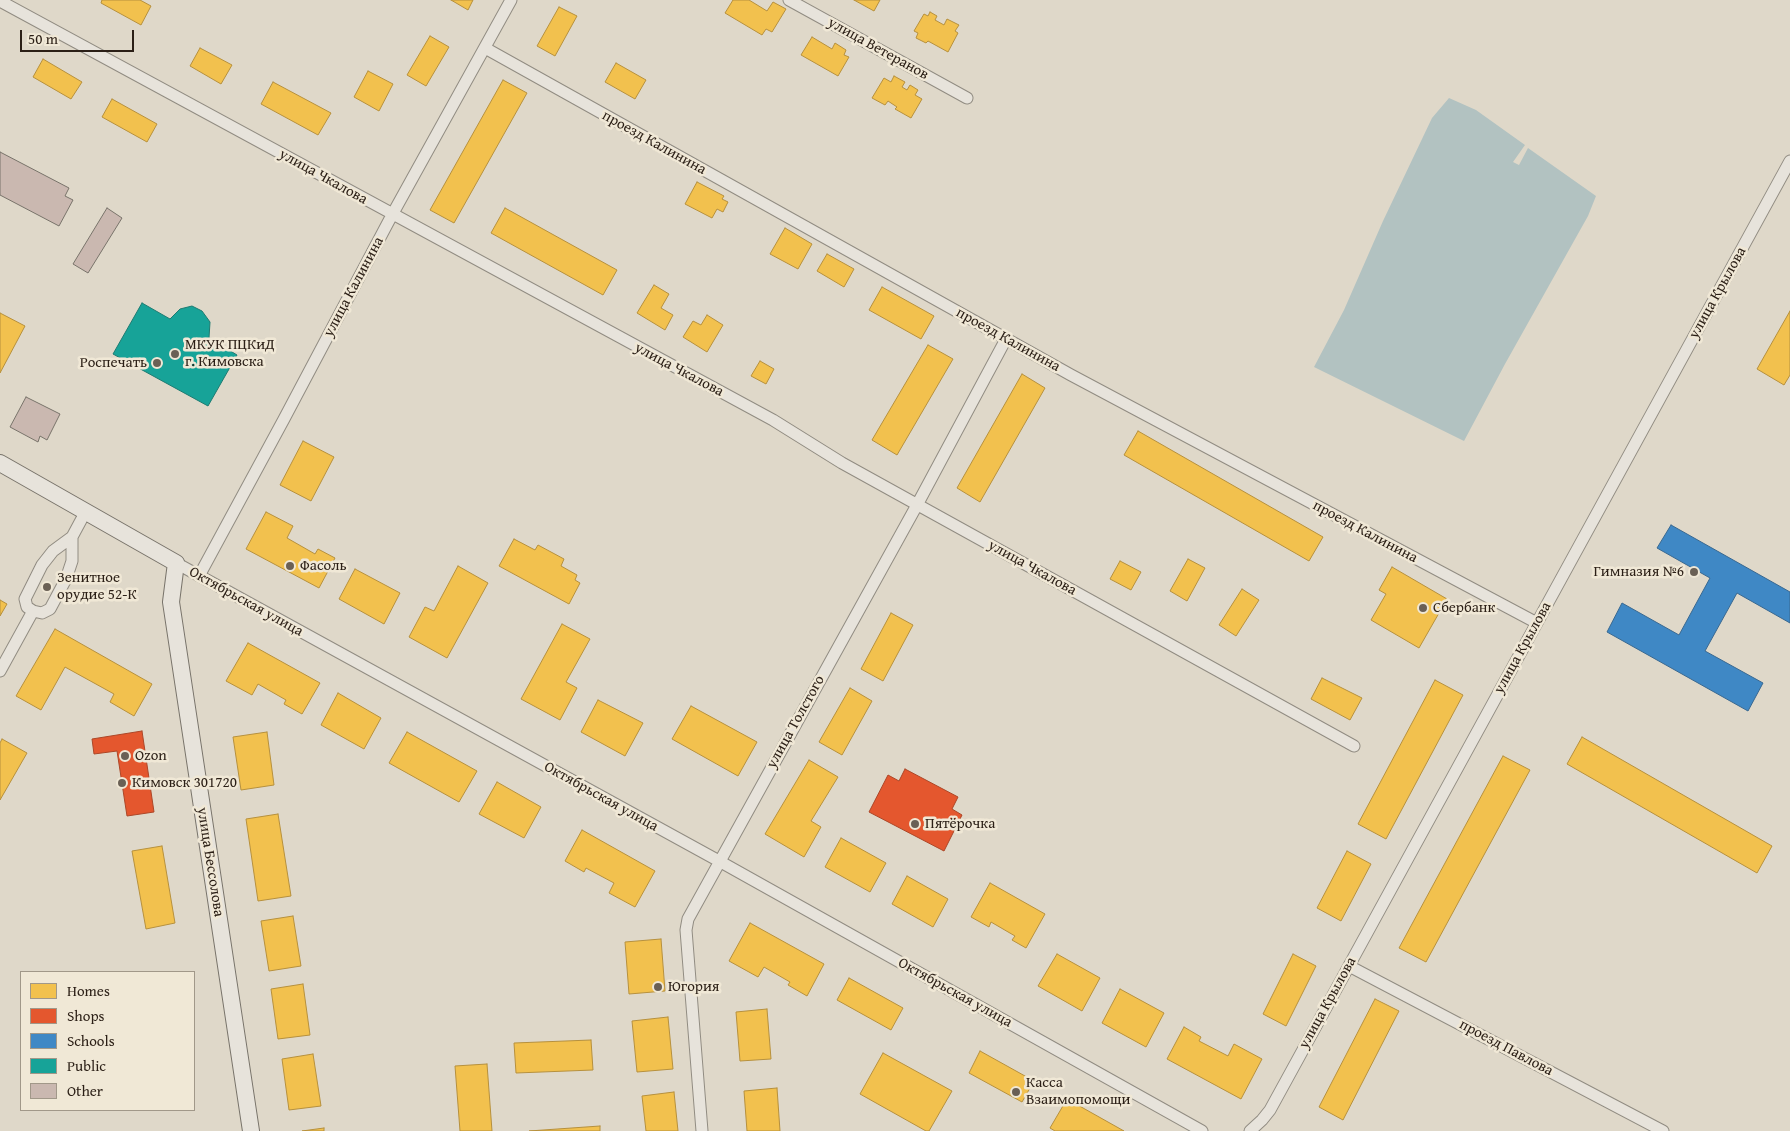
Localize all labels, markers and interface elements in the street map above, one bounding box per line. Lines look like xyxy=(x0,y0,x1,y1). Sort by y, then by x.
street label: улица Ветеранов xyxy=(824,14,932,84)
scale bar xyxy=(22,20,136,52)
text: 50 m xyxy=(28,28,58,49)
street label: проезд Калинина xyxy=(599,107,709,179)
street label: улица Чкалова xyxy=(276,145,370,209)
street label: улица Калинина xyxy=(320,234,388,340)
street label: улица Крылова xyxy=(1685,244,1751,342)
street label: проезд Калинина xyxy=(953,304,1063,376)
place label: МКУК ПЦКиД г. Кимовска xyxy=(185,336,275,371)
street label: улица Чкалова xyxy=(631,339,727,401)
marker: МКУК ПЦКиД г. Кимовска xyxy=(169,348,181,360)
place label: Роспечать xyxy=(80,354,147,372)
marker: Роспечать xyxy=(151,357,163,369)
street label: проезд Калинина xyxy=(1309,497,1421,567)
street label: улица Чкалова xyxy=(985,536,1079,600)
place label: Фасоль xyxy=(300,557,347,575)
marker: Фасоль xyxy=(284,560,296,572)
street label: Октябрьская улица xyxy=(186,563,306,641)
place label: Гимназия №6 xyxy=(1594,563,1684,581)
marker: Гимназия №6 xyxy=(1688,566,1700,578)
place label: Зенитное орудие 52-К xyxy=(57,569,137,604)
marker: Зенитное орудие 52-К xyxy=(41,581,53,593)
place label: Сбербанк xyxy=(1433,599,1495,617)
street label: улица Крылова xyxy=(1490,599,1556,697)
marker: Сбербанк xyxy=(1417,602,1429,614)
street label: улица Толстого xyxy=(763,672,829,772)
place label: Ozon xyxy=(135,747,167,765)
marker: Ozon xyxy=(119,750,131,762)
street label: Октябрьская улица xyxy=(541,758,661,836)
place label: Кимовск 301720 xyxy=(132,774,237,792)
marker: Кимовск 301720 xyxy=(116,777,128,789)
street label: улица Бессолова xyxy=(192,806,228,918)
place label: Пятёрочка xyxy=(925,815,995,833)
marker: Пятёрочка xyxy=(909,818,921,830)
street label: Октябрьская улица xyxy=(895,954,1015,1032)
street label: улица Крылова xyxy=(1295,954,1361,1052)
legend xyxy=(20,971,195,1111)
place label: Югория xyxy=(668,978,719,996)
text: Homes xyxy=(67,980,110,1001)
marker: Югория xyxy=(652,981,664,993)
text: Shops xyxy=(67,1005,104,1026)
street label: проезд Павлова xyxy=(1456,1016,1556,1080)
text: Schools xyxy=(67,1030,115,1051)
text: Public xyxy=(67,1055,106,1076)
place label: Касса Взаимопомощи xyxy=(1026,1074,1130,1109)
text: Other xyxy=(67,1080,103,1101)
marker: Касса Взаимопомощи xyxy=(1010,1086,1022,1098)

